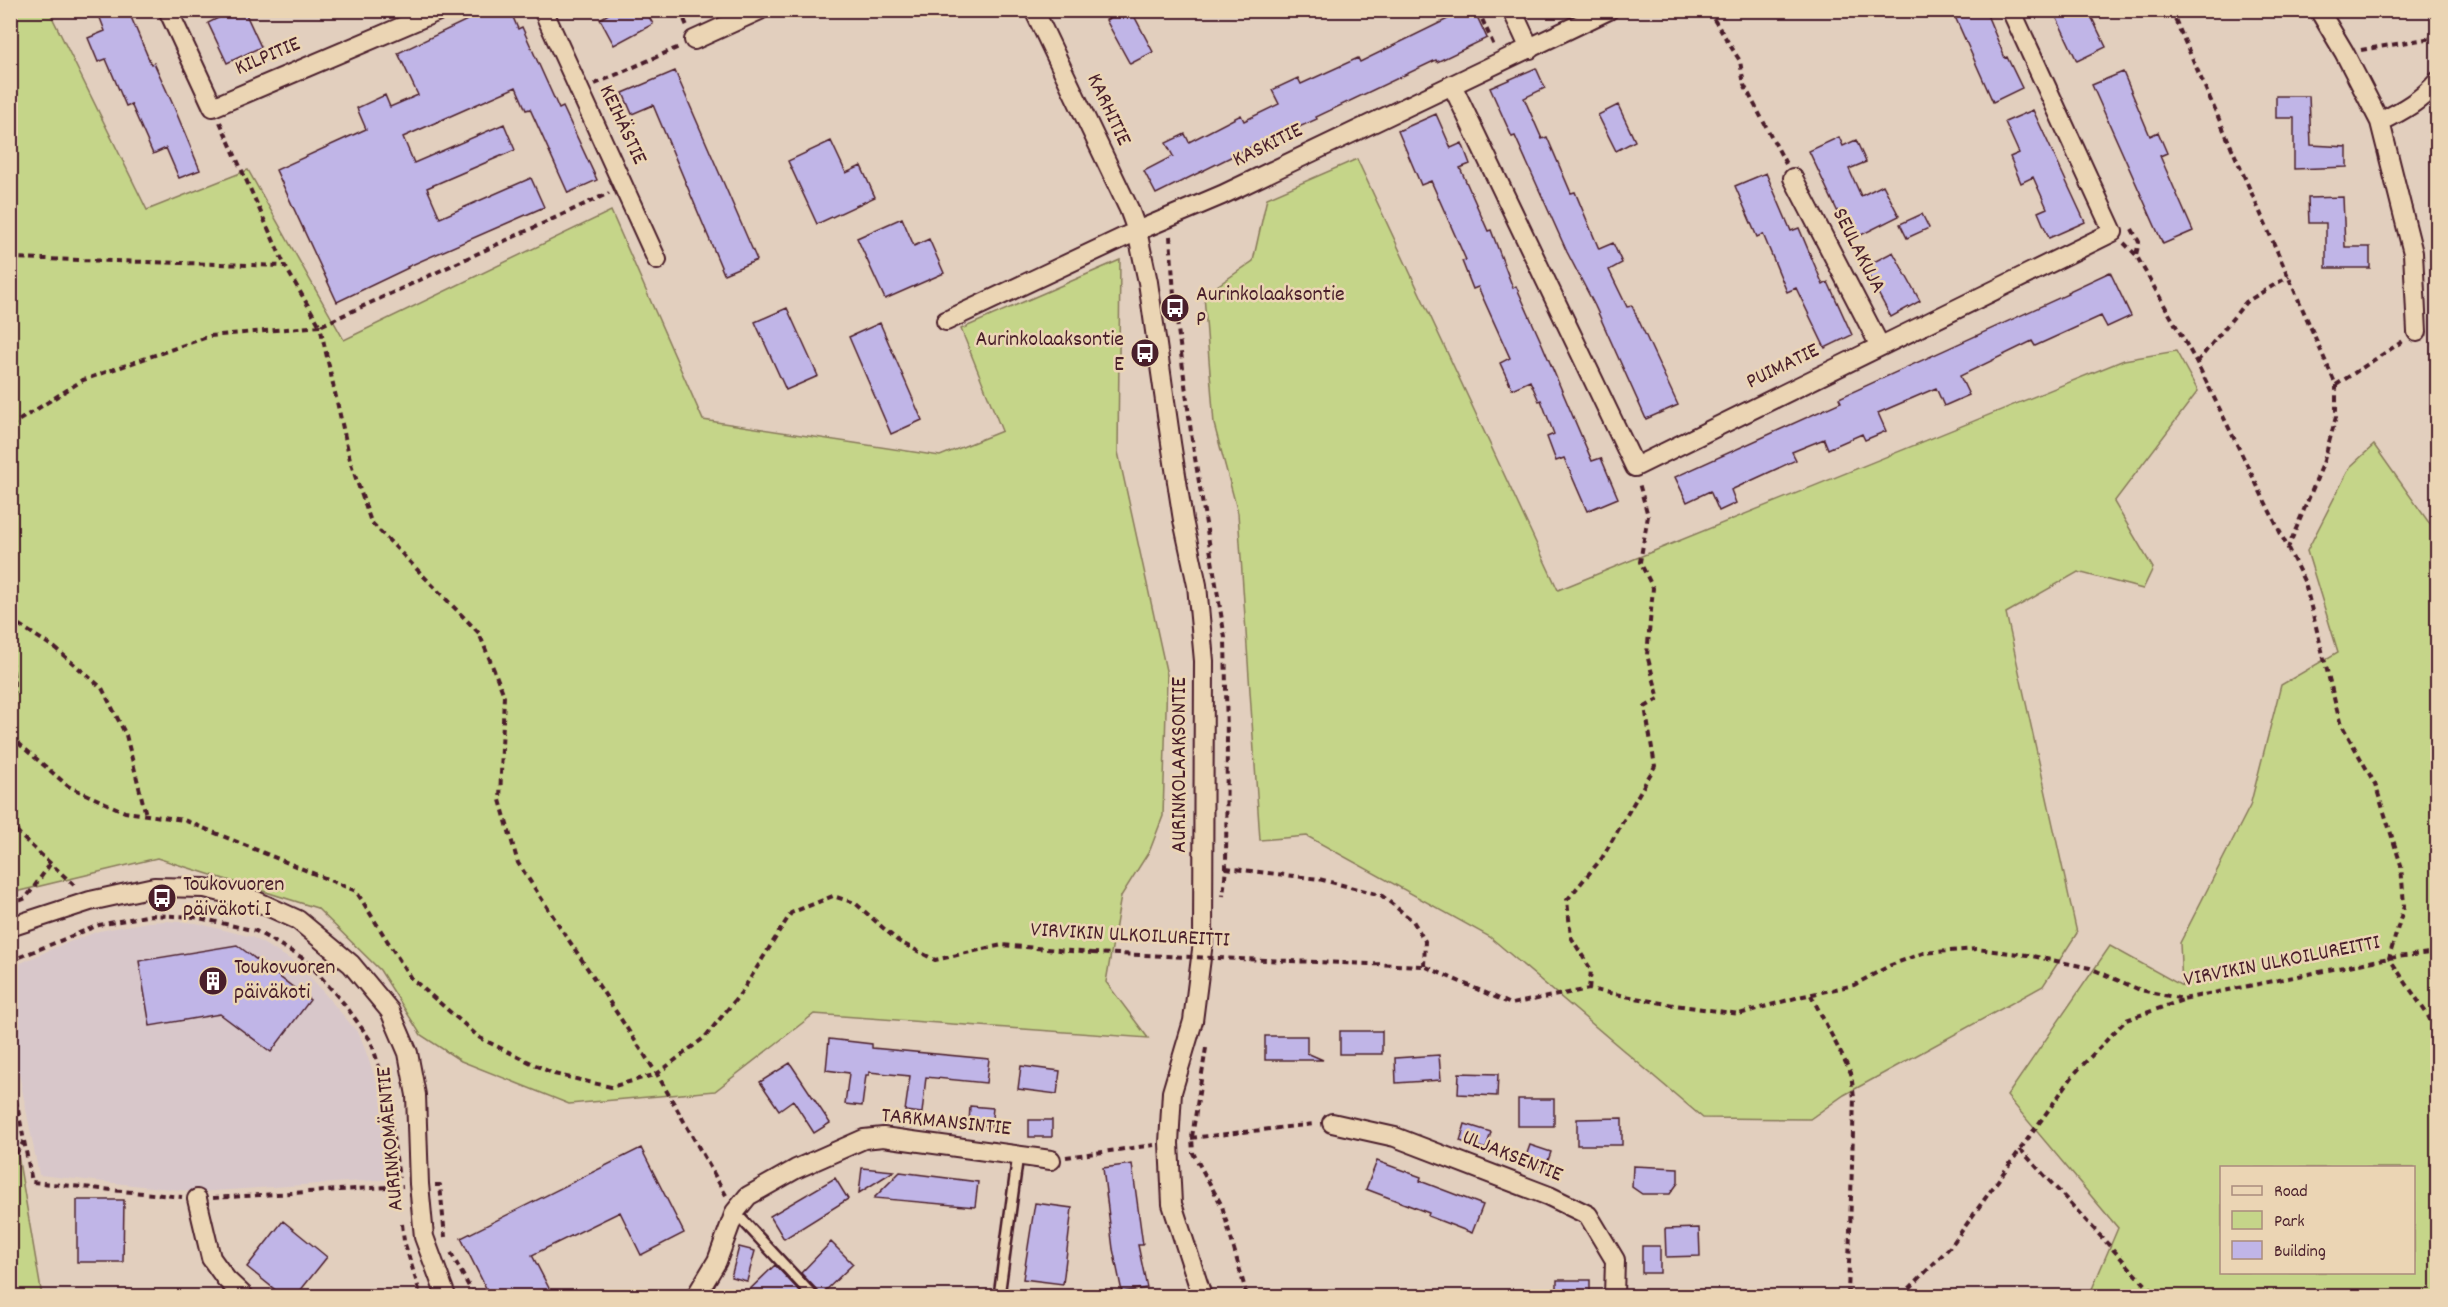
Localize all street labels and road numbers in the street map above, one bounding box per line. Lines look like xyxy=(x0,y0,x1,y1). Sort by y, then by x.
street label: KILPITIE xyxy=(230,29,306,85)
street label: KARHITIE xyxy=(1078,69,1138,151)
street label: KEIHÄSTIE xyxy=(590,80,654,170)
street label: KASKITIE xyxy=(1228,116,1308,176)
street label: SEULAKUJA xyxy=(1823,203,1893,299)
street label: PUIMATIE xyxy=(1741,336,1825,398)
street label: AURINKOLAAKSONTIE xyxy=(1165,677,1196,853)
street label: VIRVIKIN ULKOILUREITTI xyxy=(1030,915,1230,957)
street label: VIRVIKIN ULKOILUREITTI xyxy=(2181,928,2383,996)
street label: AURINKOMÄENTIE xyxy=(369,1066,413,1212)
street label: TARKMANSINTIE xyxy=(880,1101,1013,1145)
street label: ULJAKSENTIE xyxy=(1457,1123,1567,1191)

